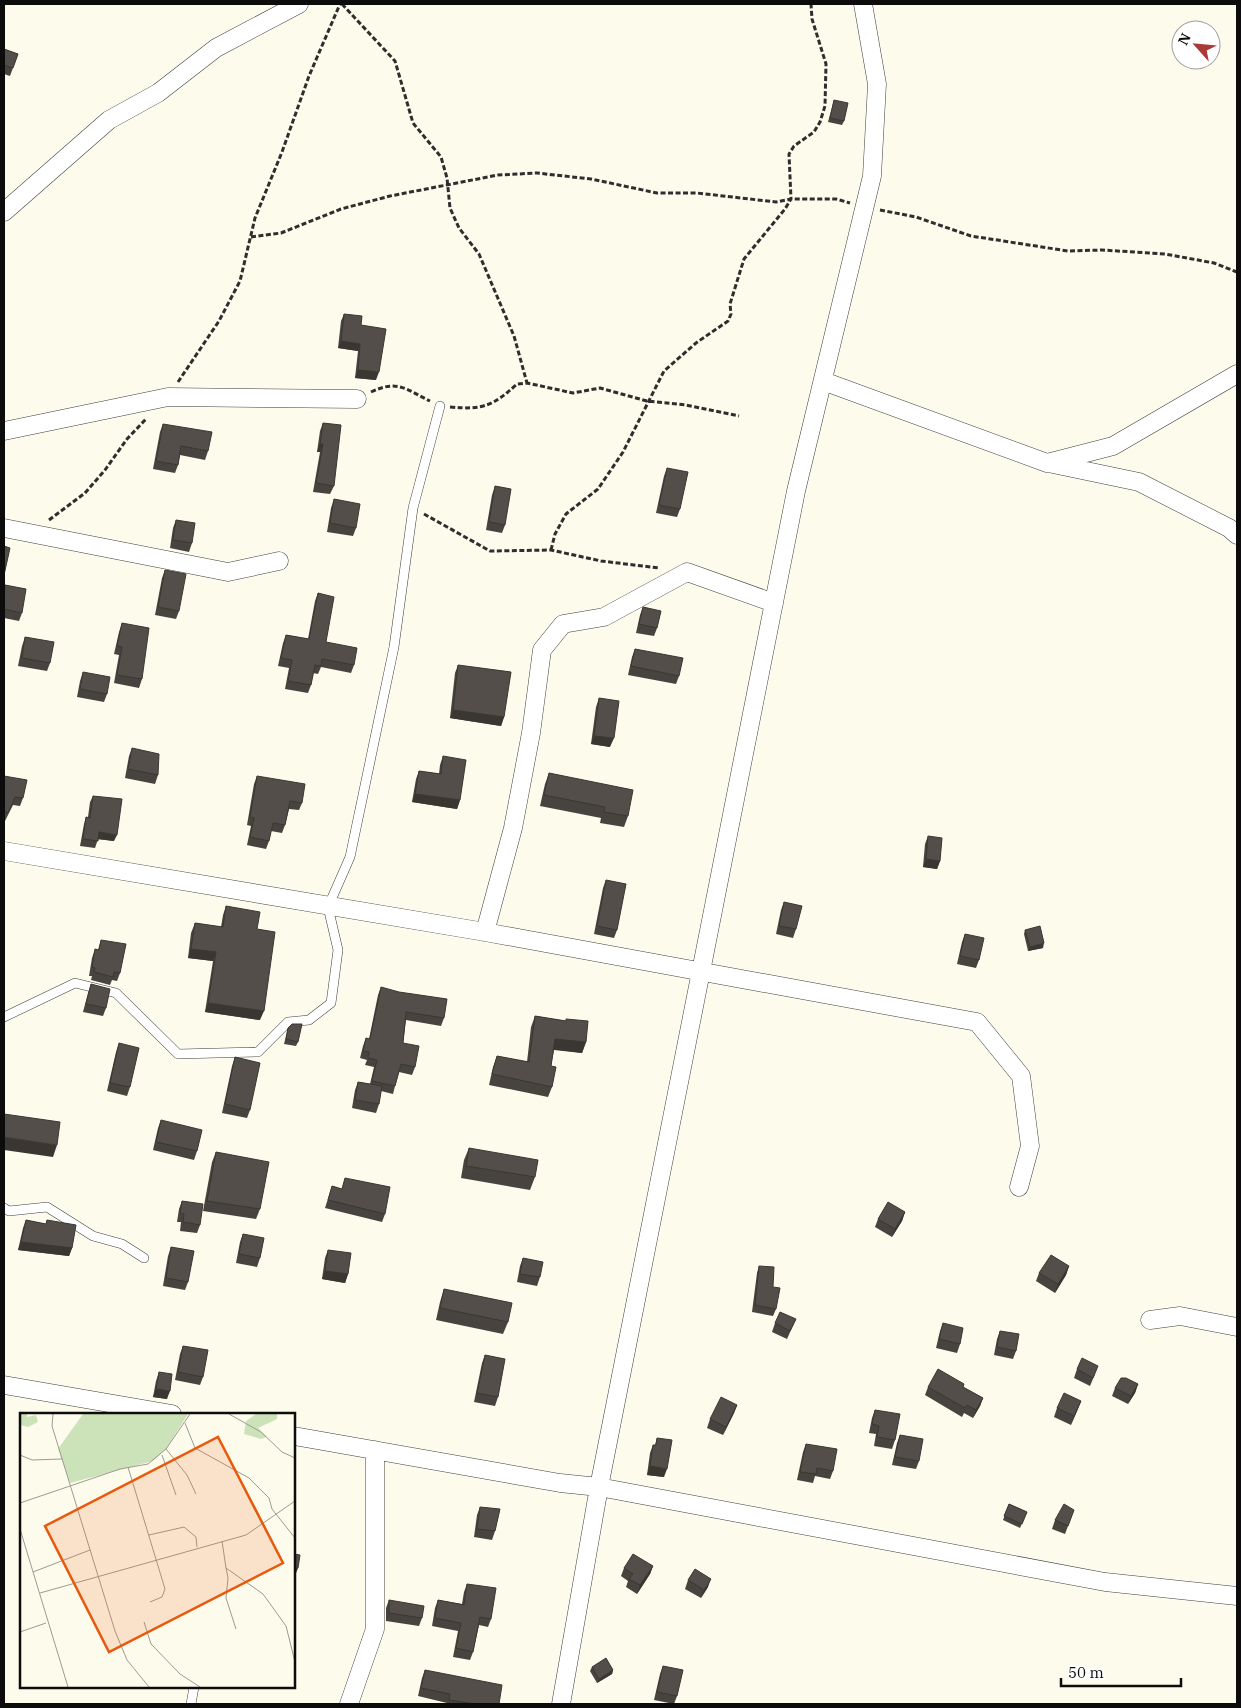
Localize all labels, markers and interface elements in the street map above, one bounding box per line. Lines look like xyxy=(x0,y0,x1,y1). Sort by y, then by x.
north arrow xyxy=(1171,20,1221,70)
text: N xyxy=(1174,30,1195,48)
inset map xyxy=(20,1413,295,1688)
scale bar xyxy=(1061,1656,1181,1688)
text: 50 m xyxy=(1068,1663,1104,1682)

